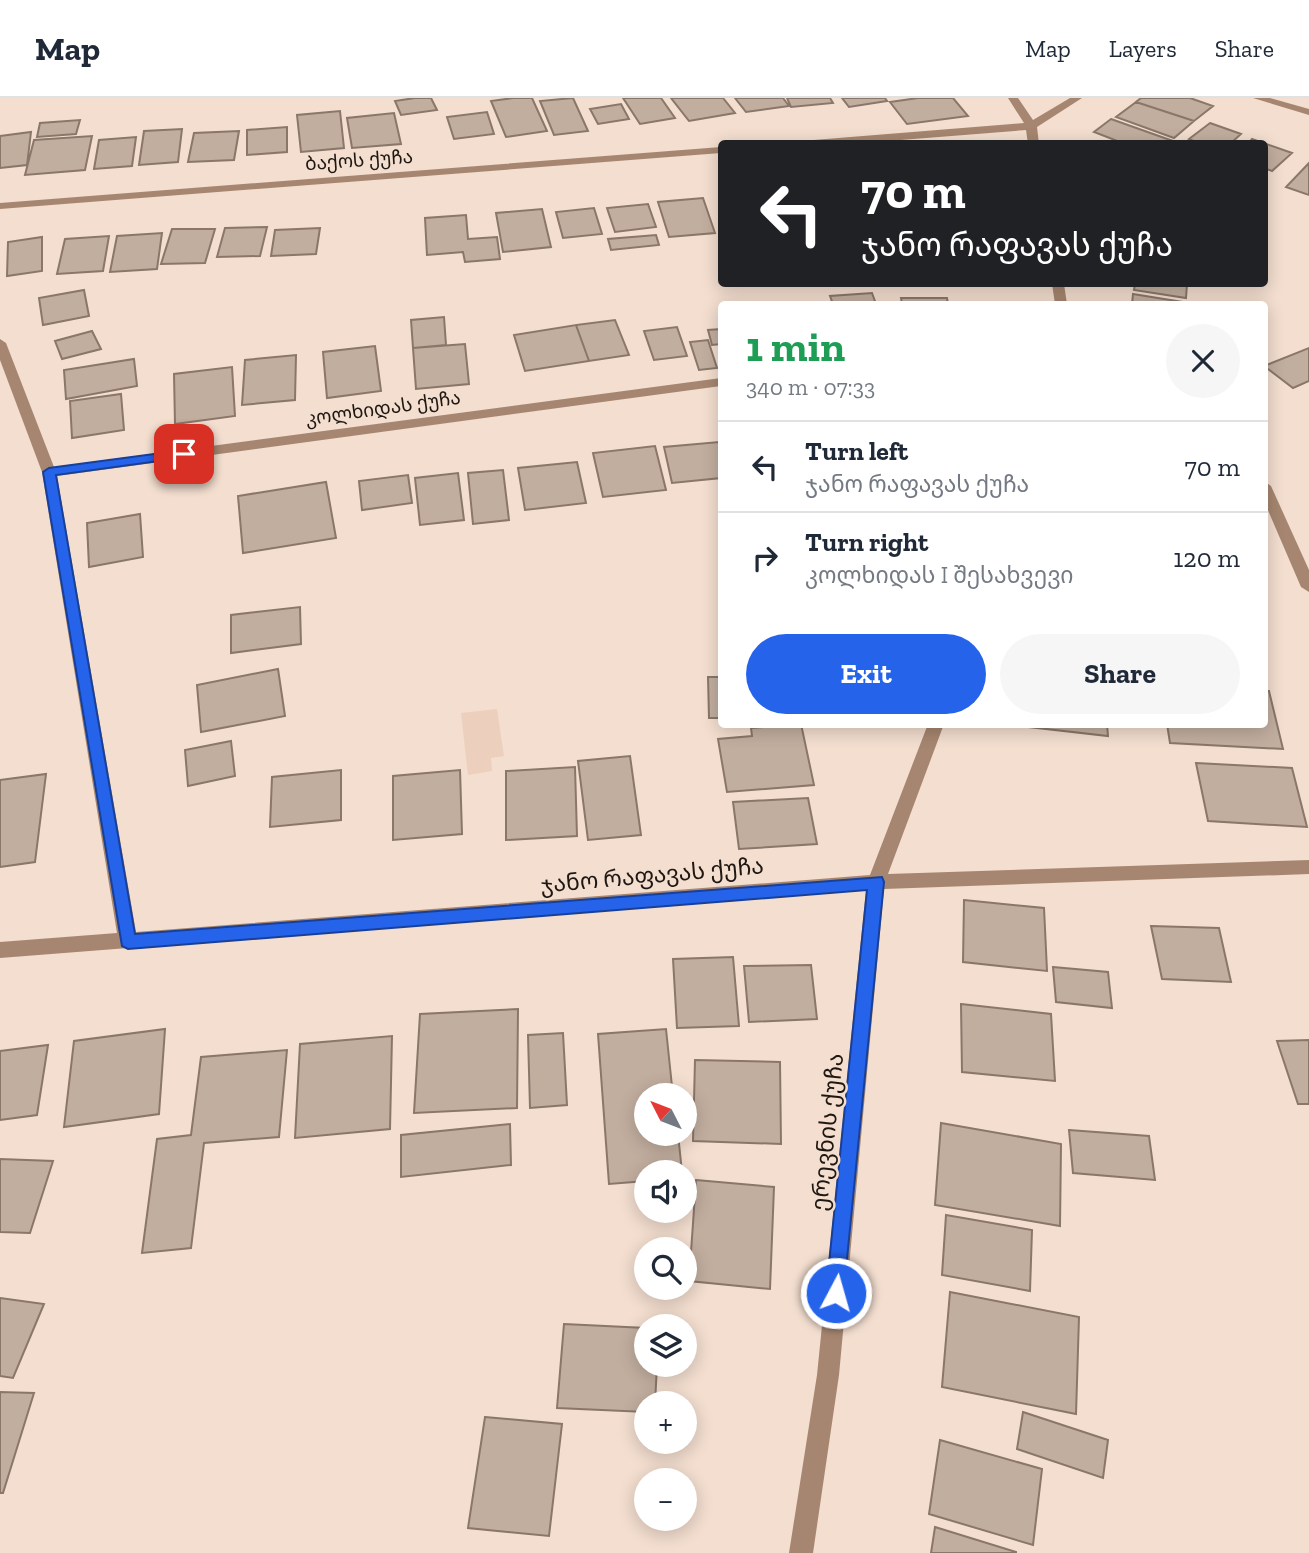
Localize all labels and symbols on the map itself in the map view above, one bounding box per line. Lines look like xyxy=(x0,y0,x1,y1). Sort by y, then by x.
street label: ბაქოს ქუჩა xyxy=(304,145,414,175)
street label: კოლხიდას ქუჩა xyxy=(304,386,462,431)
pin xyxy=(154,424,214,484)
street label: ჯანო რაფავას ქუჩა xyxy=(539,851,765,899)
street label: ერევნის ქუჩა xyxy=(805,1052,849,1212)
north arrow xyxy=(634,1083,696,1146)
position arrow xyxy=(799,1256,873,1330)

